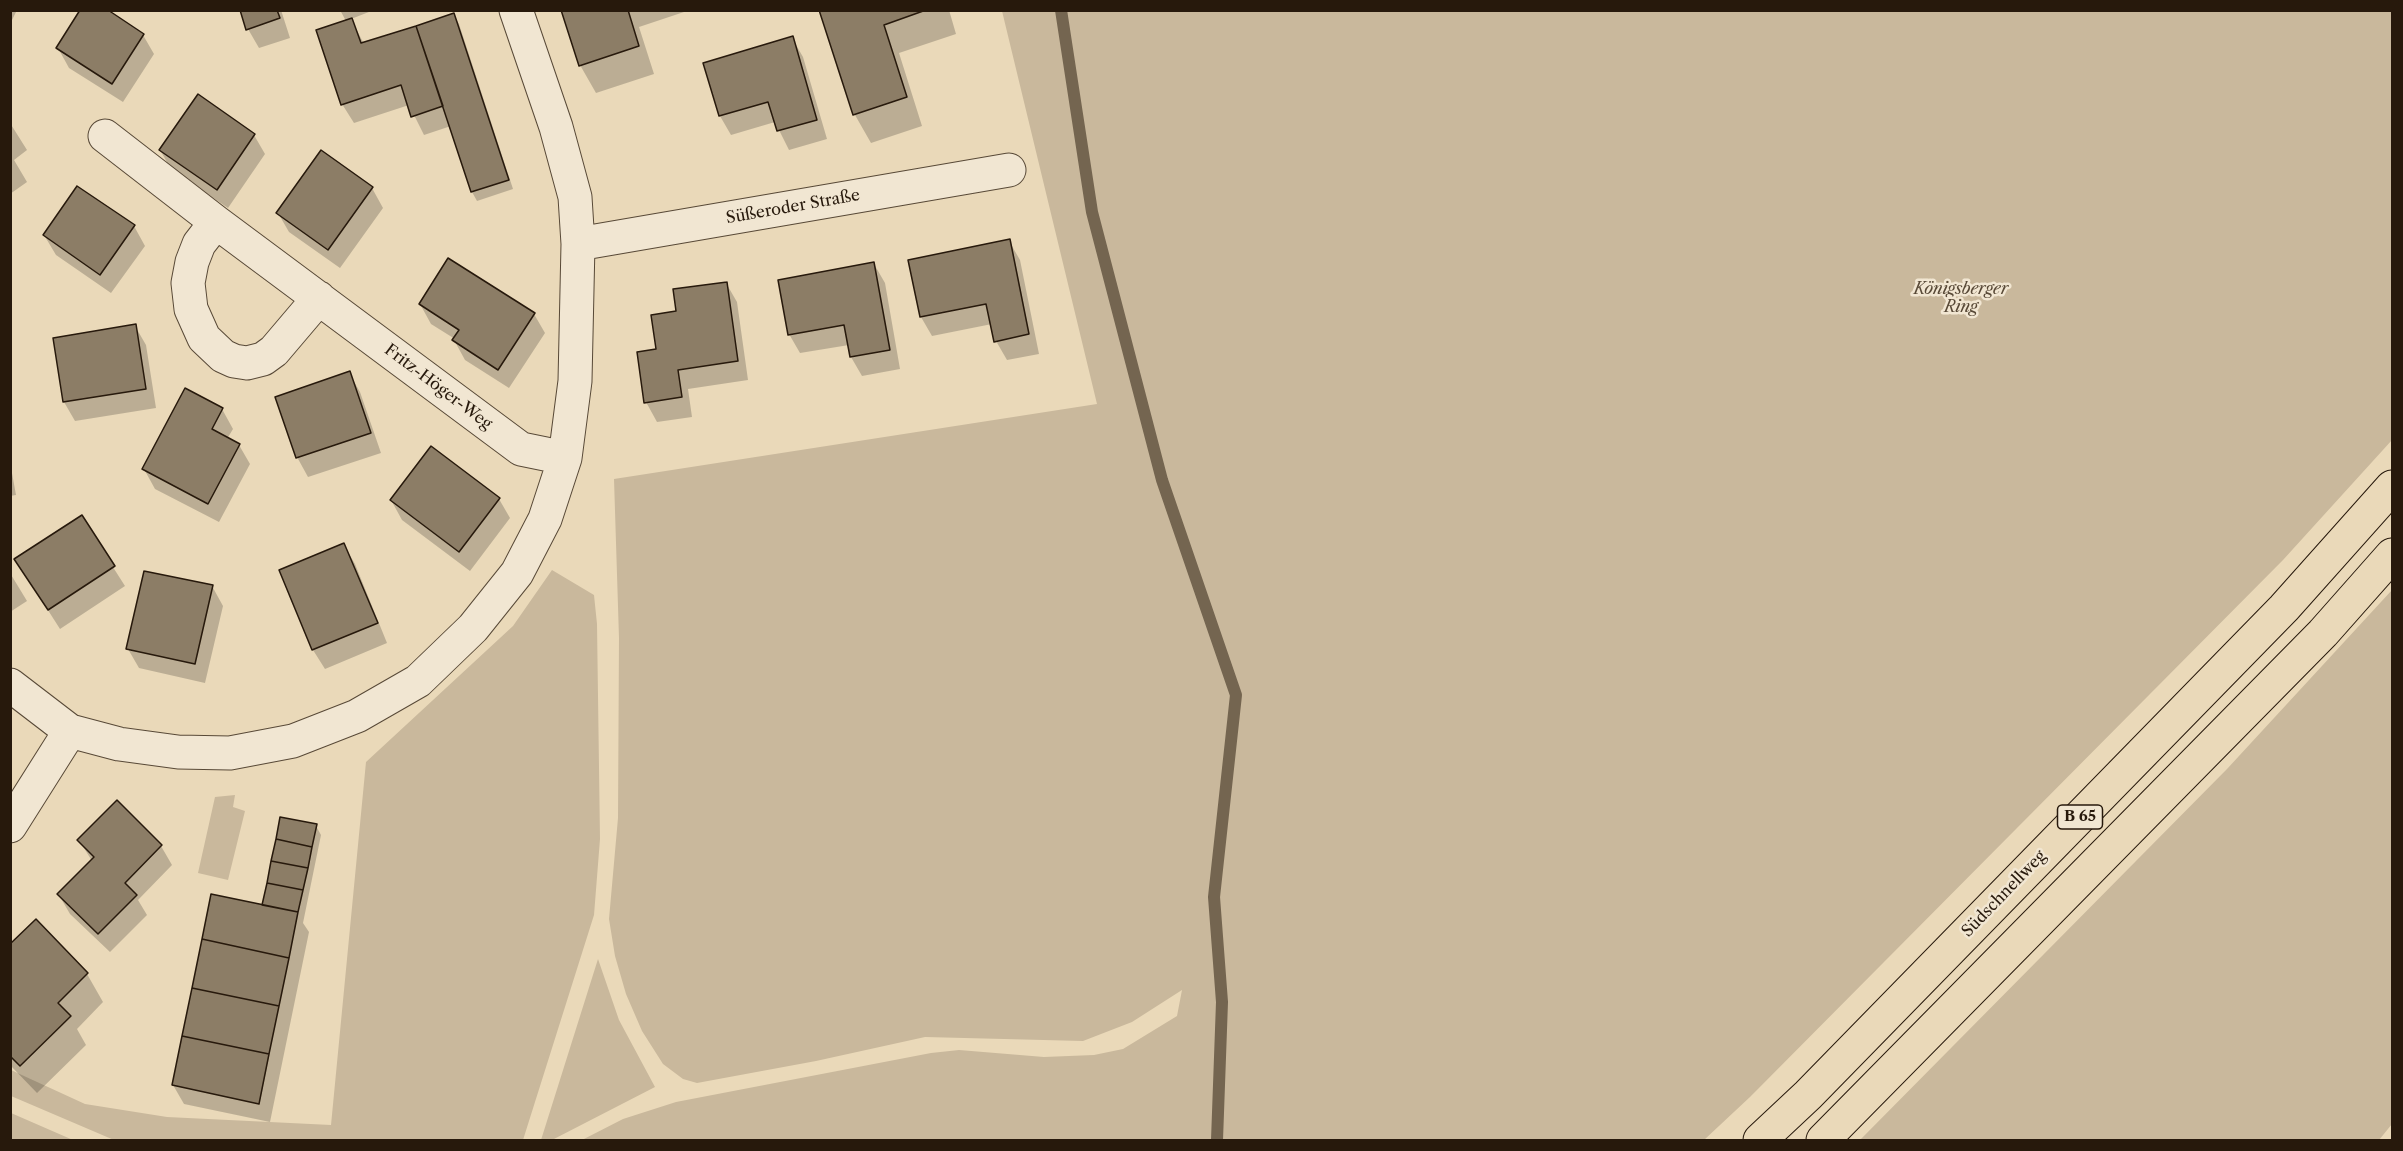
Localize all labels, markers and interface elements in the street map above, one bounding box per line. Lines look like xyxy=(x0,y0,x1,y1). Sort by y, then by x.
street label: Süßeroder Straße xyxy=(724,186,862,228)
park label: Königsberger Ring xyxy=(1914,279,2008,317)
street label: Fritz-Höger-Weg xyxy=(380,340,496,434)
road number: B 65 xyxy=(2058,805,2102,829)
street label: Südschnellweg xyxy=(1958,847,2050,941)

